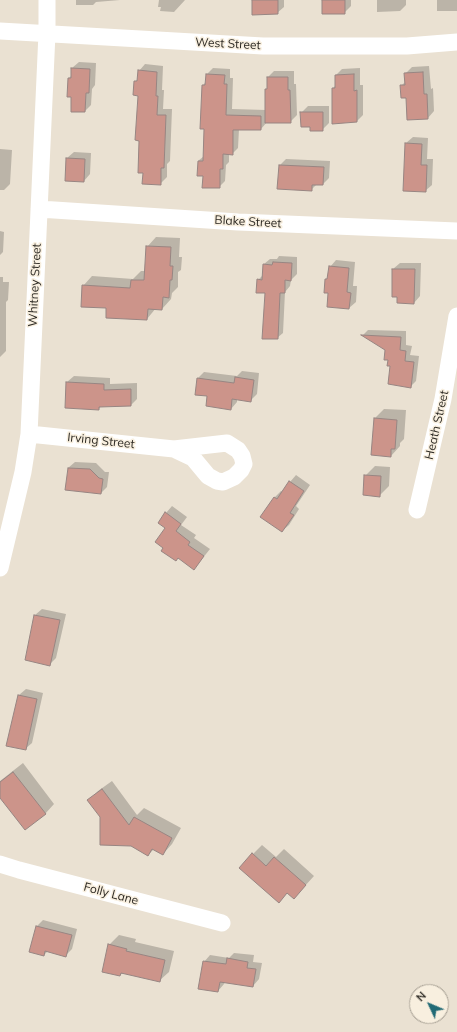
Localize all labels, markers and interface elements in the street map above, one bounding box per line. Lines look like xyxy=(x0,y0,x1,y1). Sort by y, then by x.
street label: West Street xyxy=(195,35,261,53)
street label: Blake Street xyxy=(214,213,282,231)
street label: Whitney Street xyxy=(26,243,44,327)
street label: Heath Street xyxy=(422,389,452,461)
street label: Irving Street xyxy=(67,430,135,452)
street label: Folly Lane xyxy=(82,880,140,908)
north arrow xyxy=(409,984,449,1024)
text: N xyxy=(413,989,429,1004)

